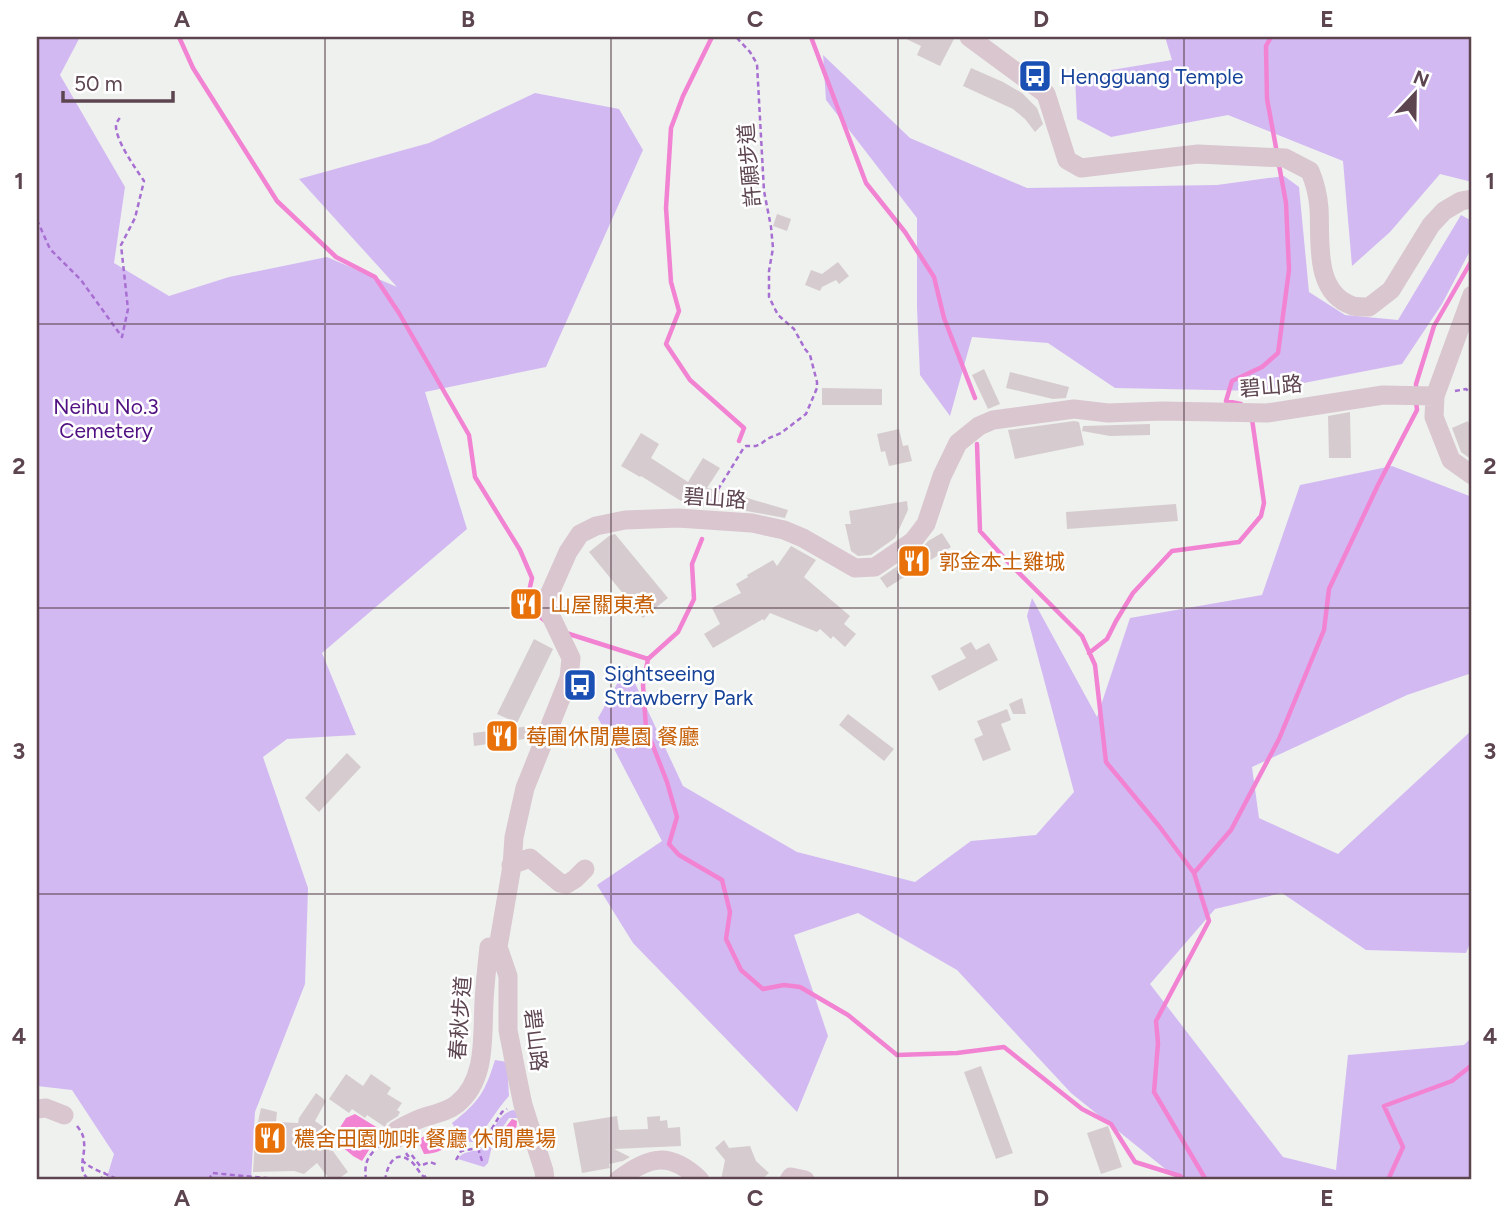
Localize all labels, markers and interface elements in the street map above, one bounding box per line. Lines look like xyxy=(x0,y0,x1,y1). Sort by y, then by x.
text: A xyxy=(174,5,191,33)
text: B xyxy=(461,5,475,33)
text: C xyxy=(747,5,764,33)
text: D xyxy=(1033,5,1049,33)
text: E xyxy=(1320,5,1334,33)
bus stop icon: Hengguang Temple xyxy=(1016,57,1054,95)
scale bar xyxy=(63,60,173,104)
north arrow xyxy=(1380,60,1450,130)
place label: Hengguang Temple xyxy=(1060,64,1243,89)
text: N xyxy=(1410,65,1432,92)
text: 50 m xyxy=(74,71,123,96)
street label: 許願步道 xyxy=(733,122,765,208)
text: 1 xyxy=(14,167,24,195)
text: 1 xyxy=(1485,167,1495,195)
street label: 碧山路 xyxy=(1239,371,1303,401)
park label: Neihu No.3 Cemetery xyxy=(53,394,159,443)
text: 2 xyxy=(12,452,26,480)
text: 2 xyxy=(1483,452,1497,480)
street label: 碧山路 xyxy=(683,483,747,513)
restaurant icon: 郭金本土雞城 xyxy=(895,542,933,580)
place label: 郭金本土雞城 xyxy=(939,549,1065,574)
restaurant icon: 山屋關東煮 xyxy=(507,585,545,623)
place label: 山屋關東煮 xyxy=(550,592,655,617)
place label: Sightseeing Strawberry Park xyxy=(604,661,754,710)
bus stop icon: Sightseeing Strawberry Park xyxy=(561,666,599,704)
restaurant icon: 莓圃休閒農園 餐廳 xyxy=(483,717,521,755)
place label: 莓圃休閒農園 餐廳 xyxy=(526,724,699,749)
text: 3 xyxy=(13,737,25,765)
text: 3 xyxy=(1484,737,1496,765)
street label: 春秋步道 xyxy=(445,975,475,1061)
street label: 碧山路 xyxy=(520,1007,552,1073)
text: 4 xyxy=(12,1022,26,1050)
text: 4 xyxy=(1483,1022,1497,1050)
restaurant icon: 穠舍田園咖啡 餐廳 休閒農場 xyxy=(251,1119,289,1157)
place label: 穠舍田園咖啡 餐廳 休閒農場 xyxy=(294,1126,556,1151)
text: A xyxy=(174,1184,191,1212)
text: B xyxy=(461,1184,475,1212)
text: C xyxy=(747,1184,764,1212)
text: D xyxy=(1033,1184,1049,1212)
text: E xyxy=(1320,1184,1334,1212)

